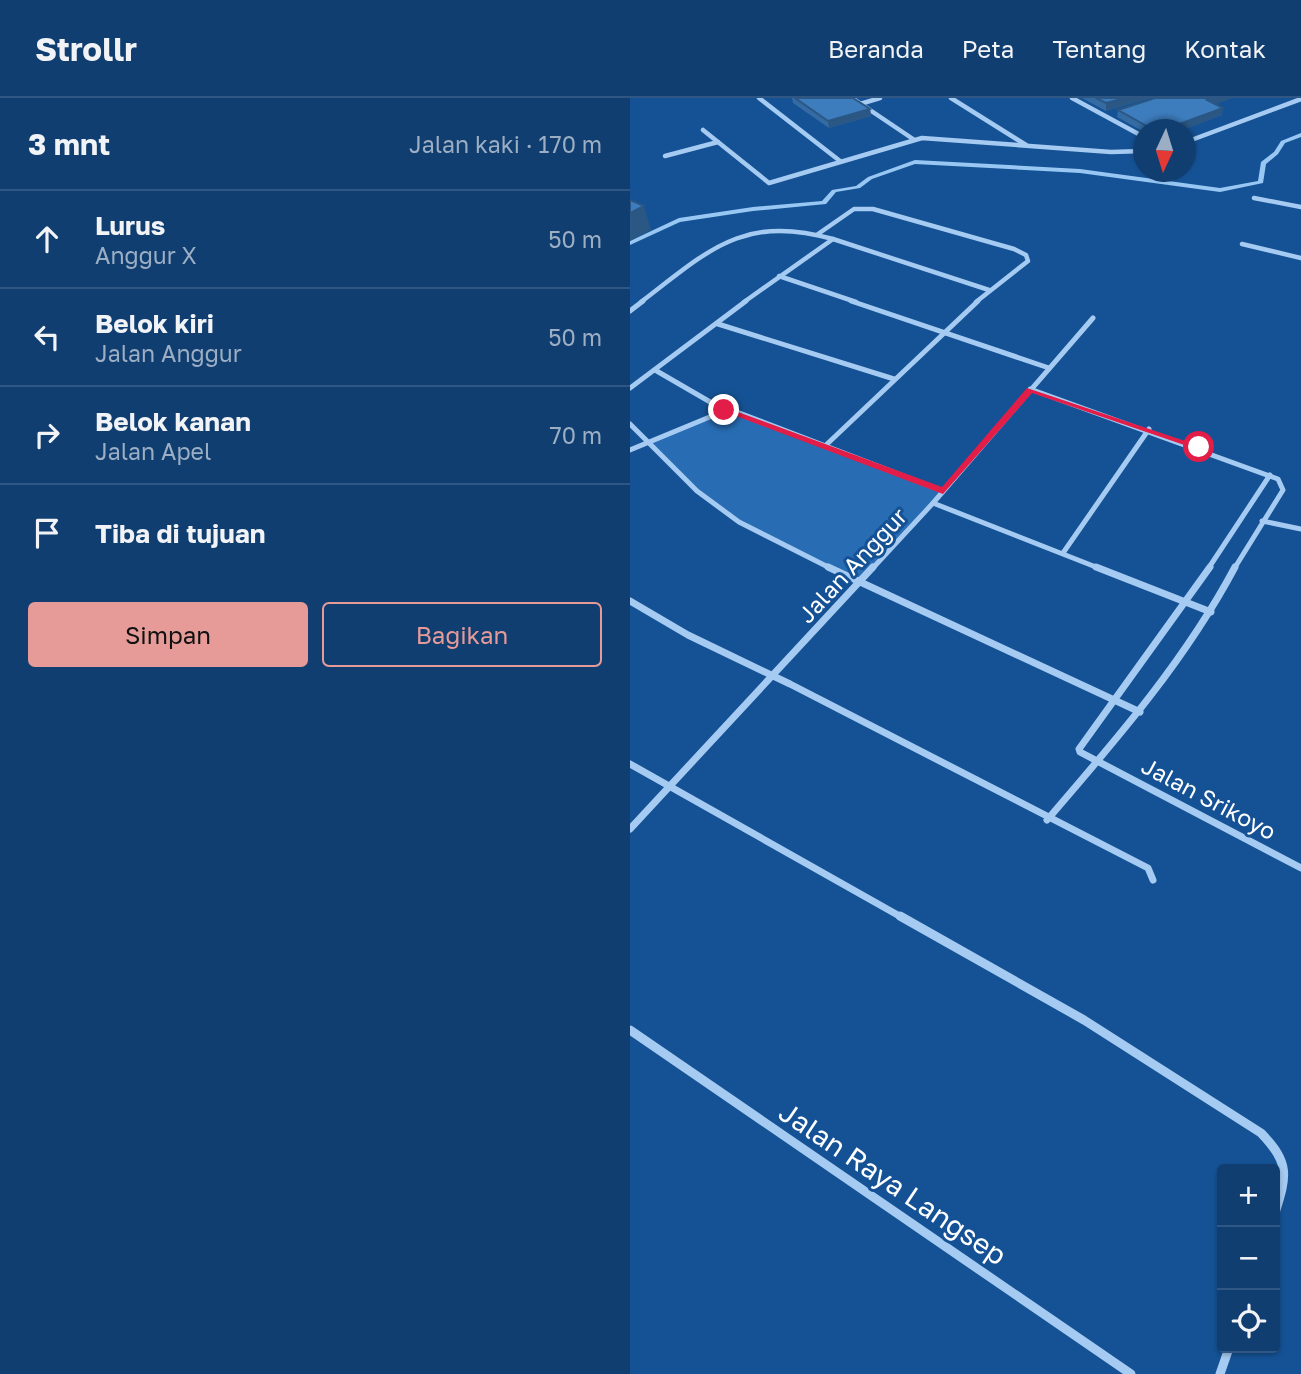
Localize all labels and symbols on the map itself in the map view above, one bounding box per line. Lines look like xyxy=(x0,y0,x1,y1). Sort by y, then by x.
north arrow xyxy=(1133,119,1196,182)
route end xyxy=(708,394,739,425)
route start xyxy=(1183,431,1214,462)
street label: Jalan Anggur xyxy=(792,502,912,628)
street label: Jalan Srikoyo xyxy=(1137,751,1281,845)
street label: Jalan Raya Langsep xyxy=(773,1095,1013,1271)

